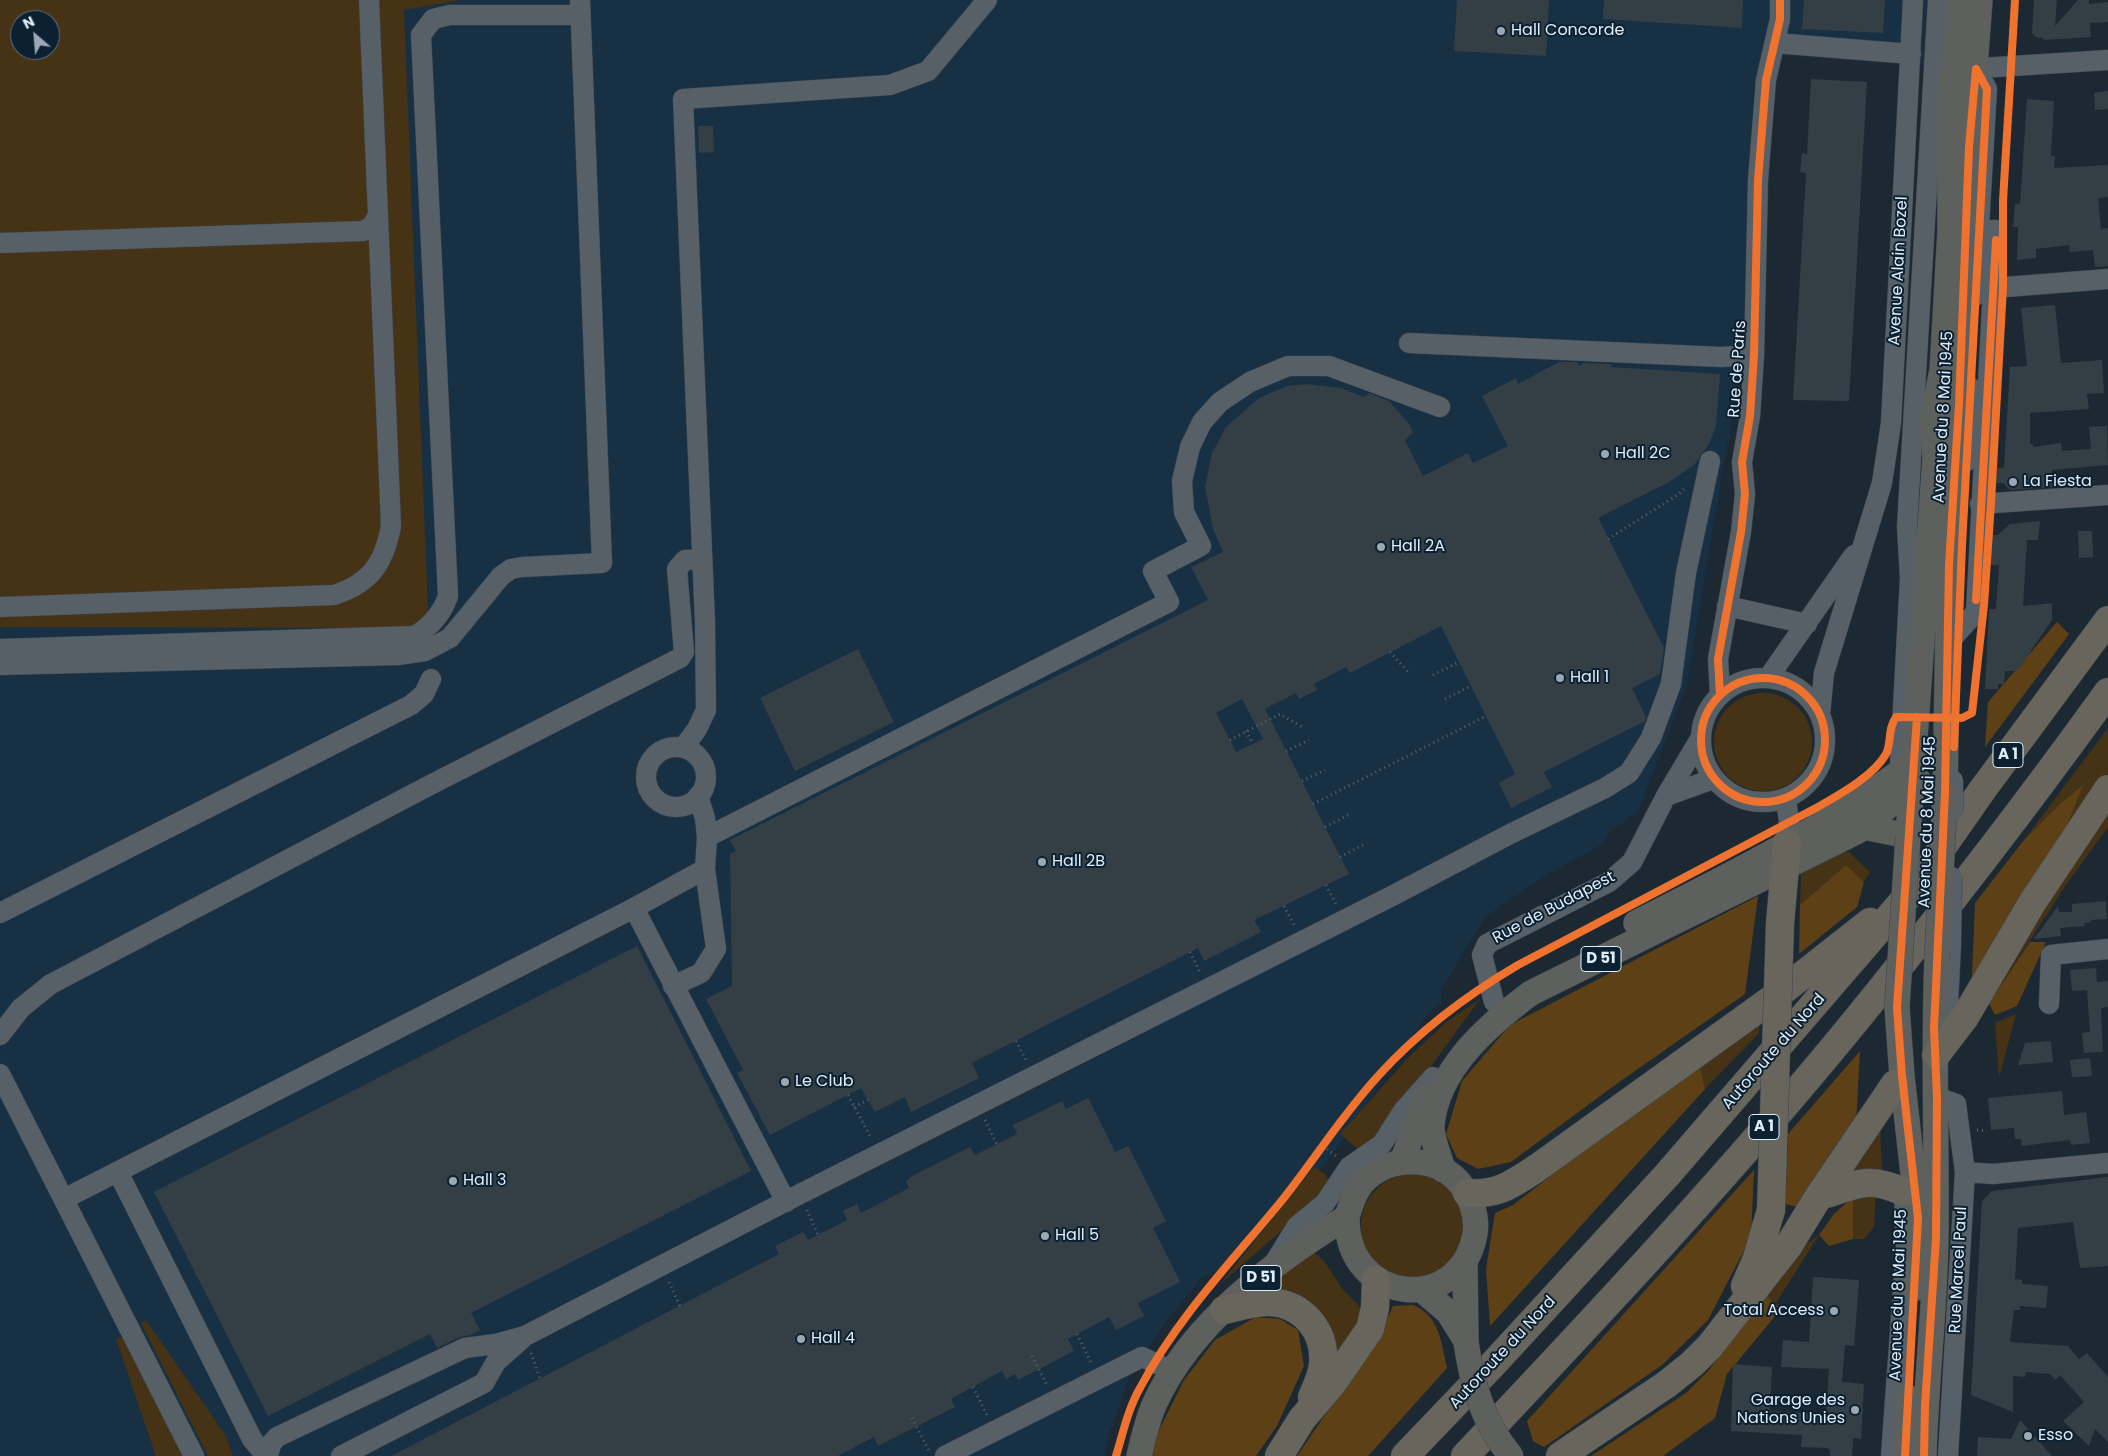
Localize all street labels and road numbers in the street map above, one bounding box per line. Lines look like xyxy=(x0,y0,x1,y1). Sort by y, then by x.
street label: Avenue Alain Bozel xyxy=(1886,196,1912,346)
street label: Rue de Paris xyxy=(1725,320,1751,418)
street label: Avenue du 8 Mai 1945 xyxy=(1930,331,1958,503)
street label: Avenue du 8 Mai 1945 xyxy=(1915,736,1941,908)
road number: A 1 xyxy=(1993,742,2023,768)
street label: Rue de Budapest xyxy=(1490,868,1618,948)
road number: D 51 xyxy=(1581,946,1621,972)
street label: Autoroute du Nord xyxy=(1718,990,1830,1114)
road number: A 1 xyxy=(1749,1114,1779,1140)
street label: Rue Marcel Paul xyxy=(1946,1206,1972,1334)
street label: Avenue du 8 Mai 1945 xyxy=(1886,1209,1912,1381)
road number: D 51 xyxy=(1241,1266,1281,1290)
street label: Autoroute du Nord xyxy=(1446,1293,1560,1413)

